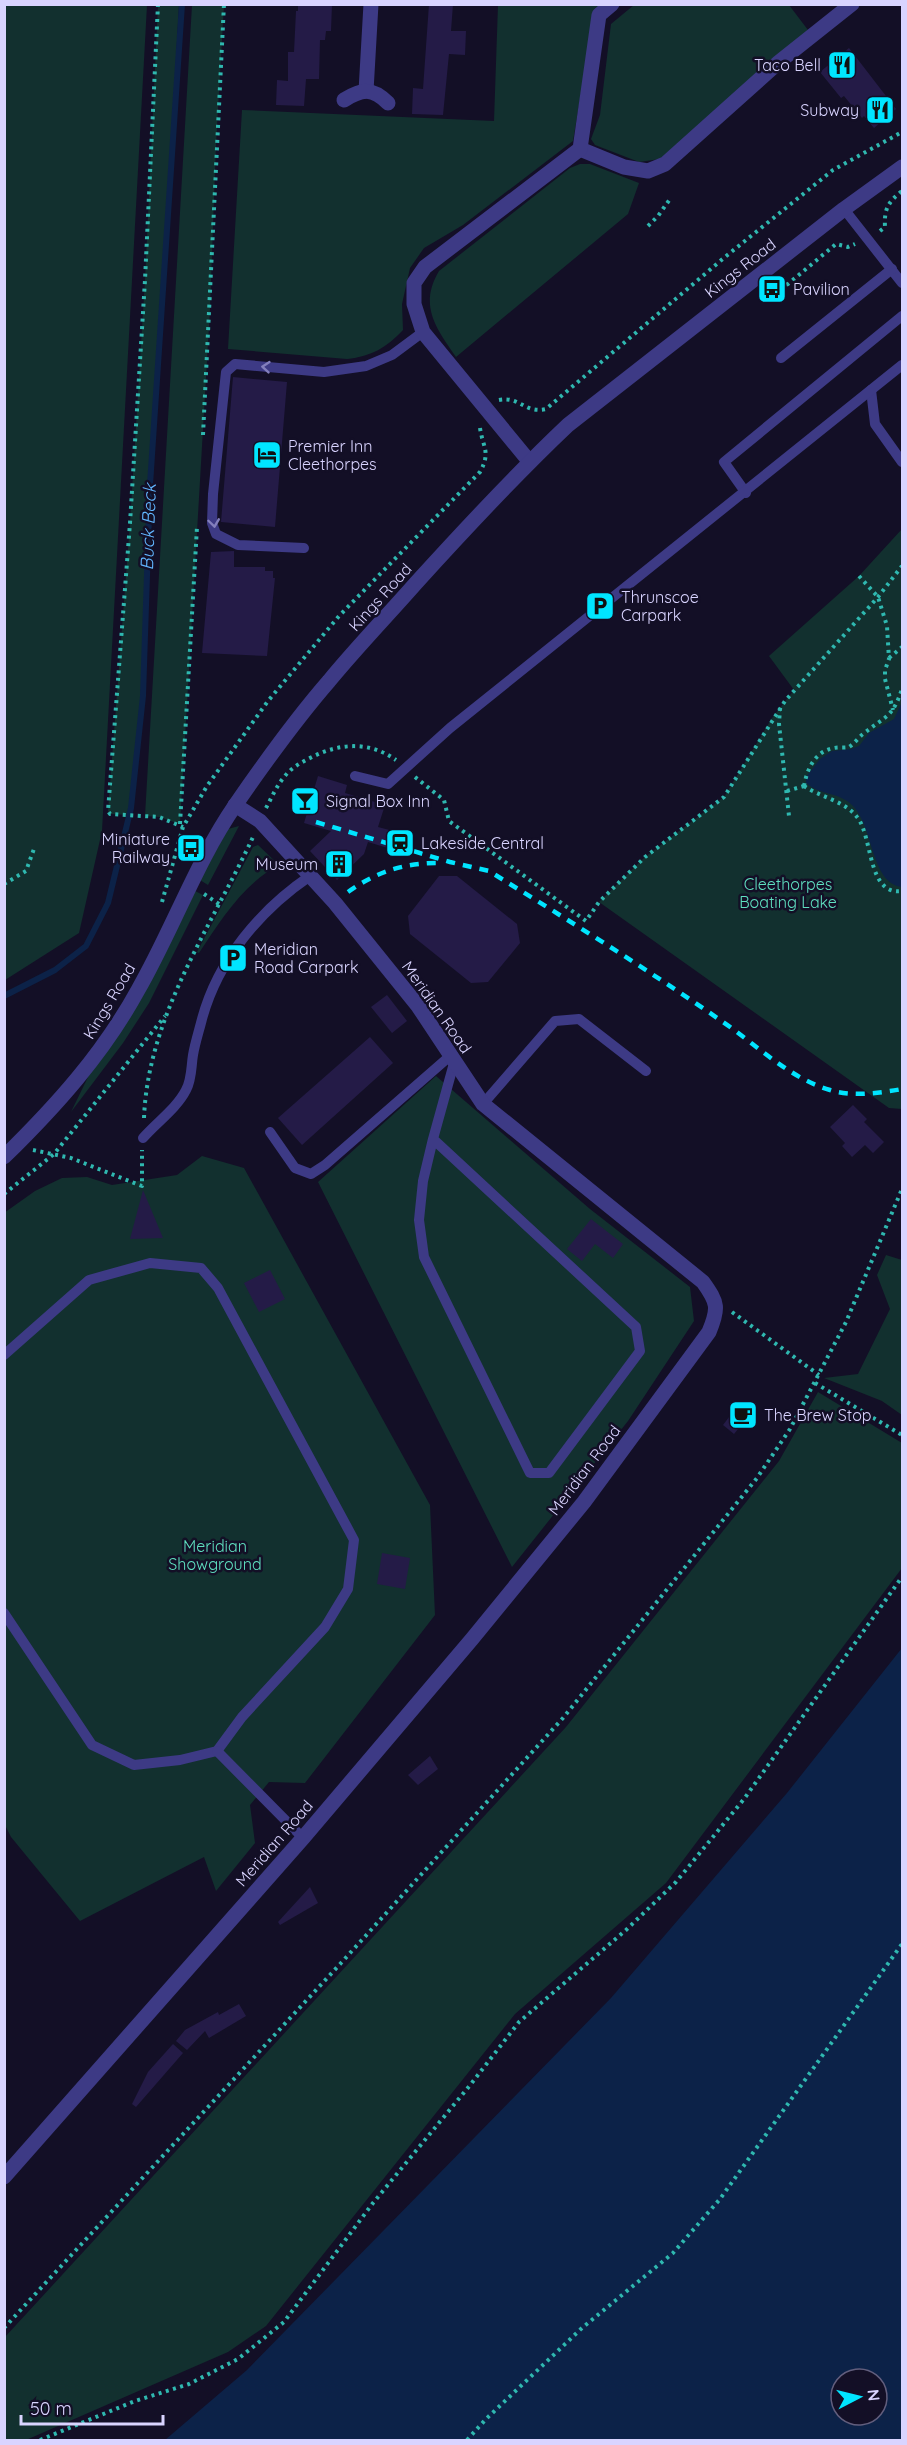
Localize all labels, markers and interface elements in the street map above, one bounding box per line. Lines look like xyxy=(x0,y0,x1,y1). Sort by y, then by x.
restaurant icon: Taco Bell xyxy=(826,49,858,81)
place label: Taco Bell xyxy=(754,55,821,75)
restaurant icon: Subway xyxy=(864,94,896,126)
place label: Subway xyxy=(800,100,859,120)
street label: Kings Road xyxy=(700,234,780,302)
bus stop icon: Pavilion xyxy=(756,273,788,305)
place label: Pavilion xyxy=(793,279,850,299)
one-way arrow xyxy=(262,361,271,374)
place label: Premier Inn Cleethorpes xyxy=(288,436,377,474)
hotel icon: Premier Inn Cleethorpes xyxy=(251,439,283,471)
water label: Buck Beck xyxy=(135,482,161,571)
one-way arrow xyxy=(208,519,220,528)
street label: Kings Road xyxy=(344,559,416,635)
place label: Thrunscoe Carpark xyxy=(621,587,699,625)
parking icon: Thrunscoe Carpark xyxy=(584,590,616,622)
bar icon: Signal Box Inn xyxy=(289,785,321,817)
place label: Signal Box Inn xyxy=(326,791,430,811)
station icon: Lakeside Central xyxy=(384,827,416,859)
place label: Miniature Railway xyxy=(102,829,170,867)
bus stop icon: Miniature Railway xyxy=(175,832,207,864)
place label: Lakeside Central xyxy=(421,833,544,853)
building icon: Museum xyxy=(323,848,355,880)
place label: Museum xyxy=(255,854,318,874)
park label: Cleethorpes Boating Lake xyxy=(739,874,837,912)
place label: Meridian Road Carpark xyxy=(254,939,358,977)
parking icon: Meridian Road Carpark xyxy=(217,942,249,974)
street label: Meridian Road xyxy=(398,957,476,1057)
street label: Kings Road xyxy=(79,959,139,1043)
cafe icon: The Brew Stop xyxy=(727,1399,759,1431)
place label: The Brew Stop xyxy=(764,1405,872,1425)
street label: Meridian Road xyxy=(544,1421,624,1519)
park label: Meridian Showground xyxy=(168,1536,262,1574)
street label: Meridian Road xyxy=(231,1796,317,1890)
north arrow xyxy=(829,2367,889,2427)
scale bar xyxy=(21,2388,164,2426)
text: N xyxy=(863,2388,885,2402)
text: 50 m xyxy=(30,2397,72,2420)

